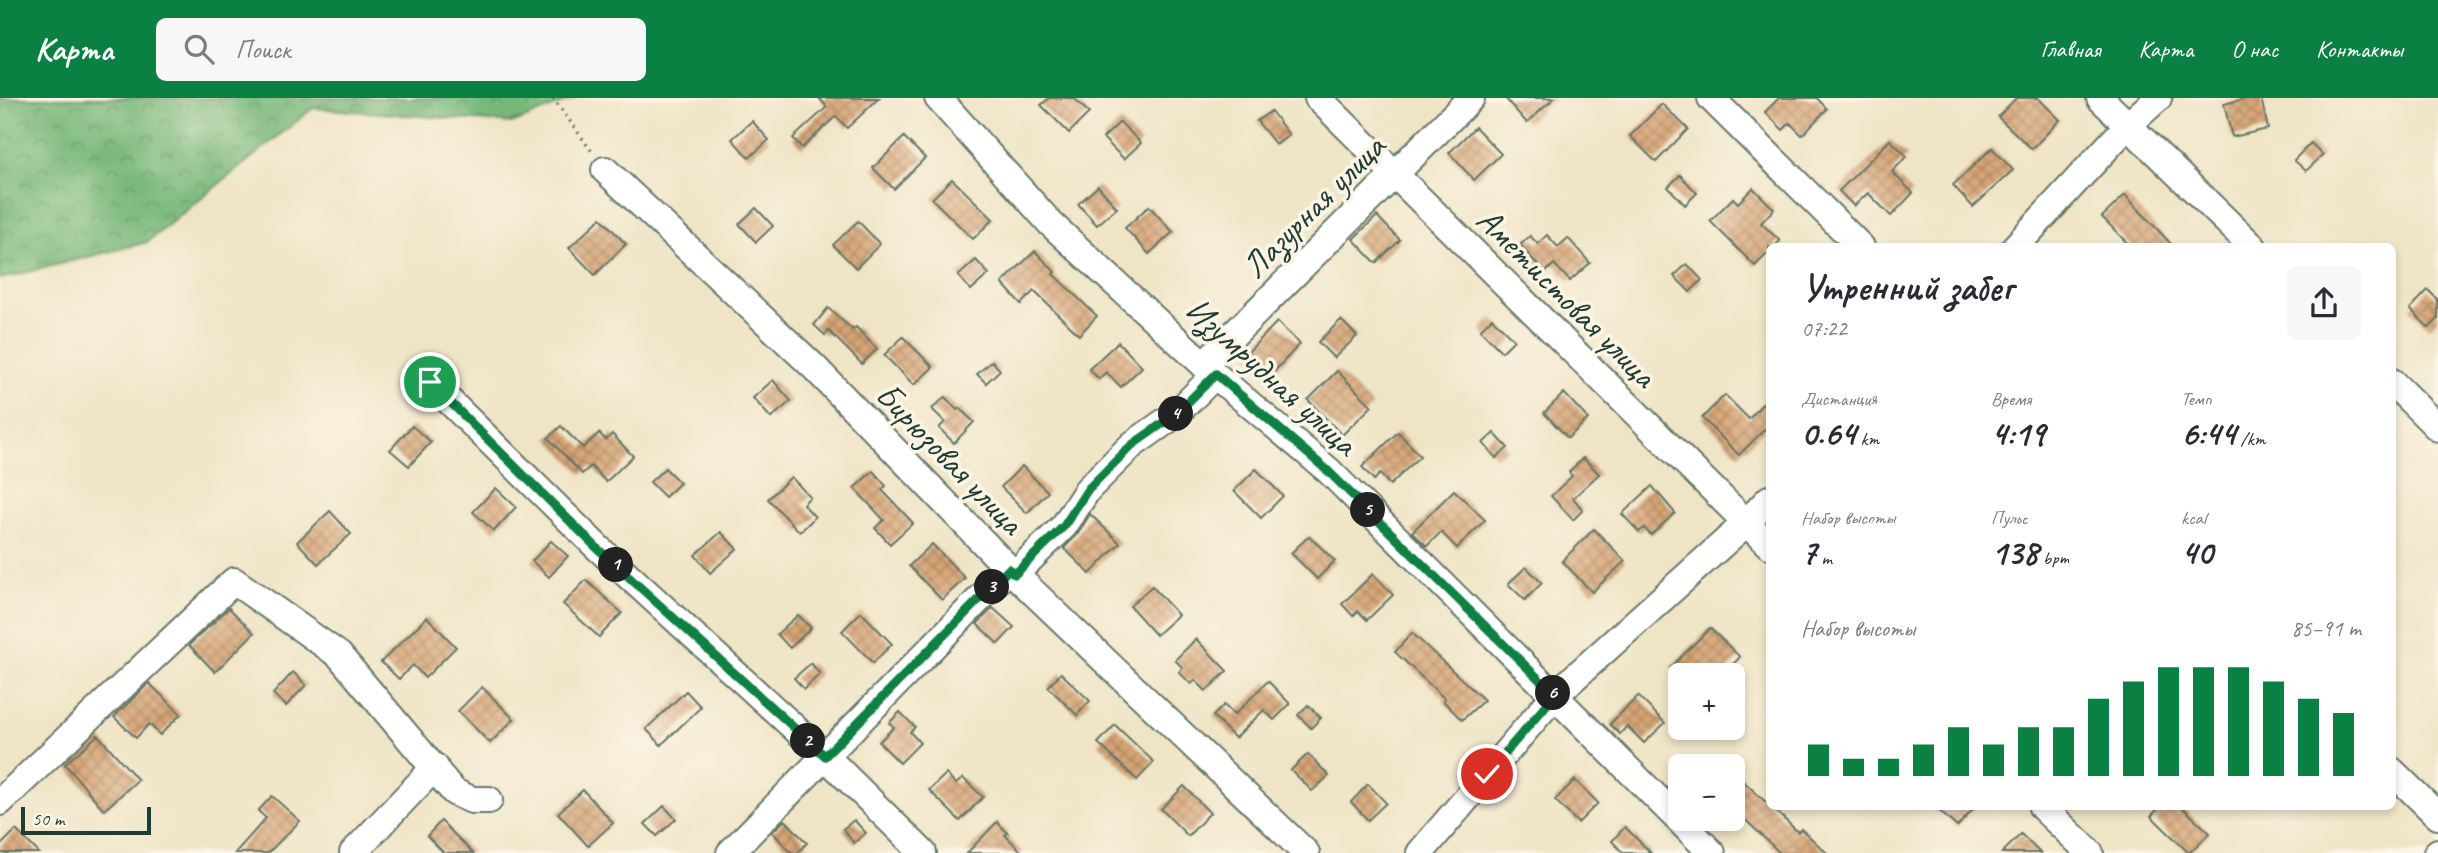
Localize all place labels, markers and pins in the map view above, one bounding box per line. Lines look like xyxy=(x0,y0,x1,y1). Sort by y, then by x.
pin xyxy=(400,352,460,412)
pin: 4 xyxy=(1158,396,1194,432)
pin: 5 xyxy=(1350,492,1386,528)
pin: 1 xyxy=(598,547,634,582)
pin: 3 xyxy=(974,570,1010,604)
pin: 6 xyxy=(1536,676,1570,710)
pin: 2 xyxy=(790,724,826,758)
pin xyxy=(1457,744,1517,804)

